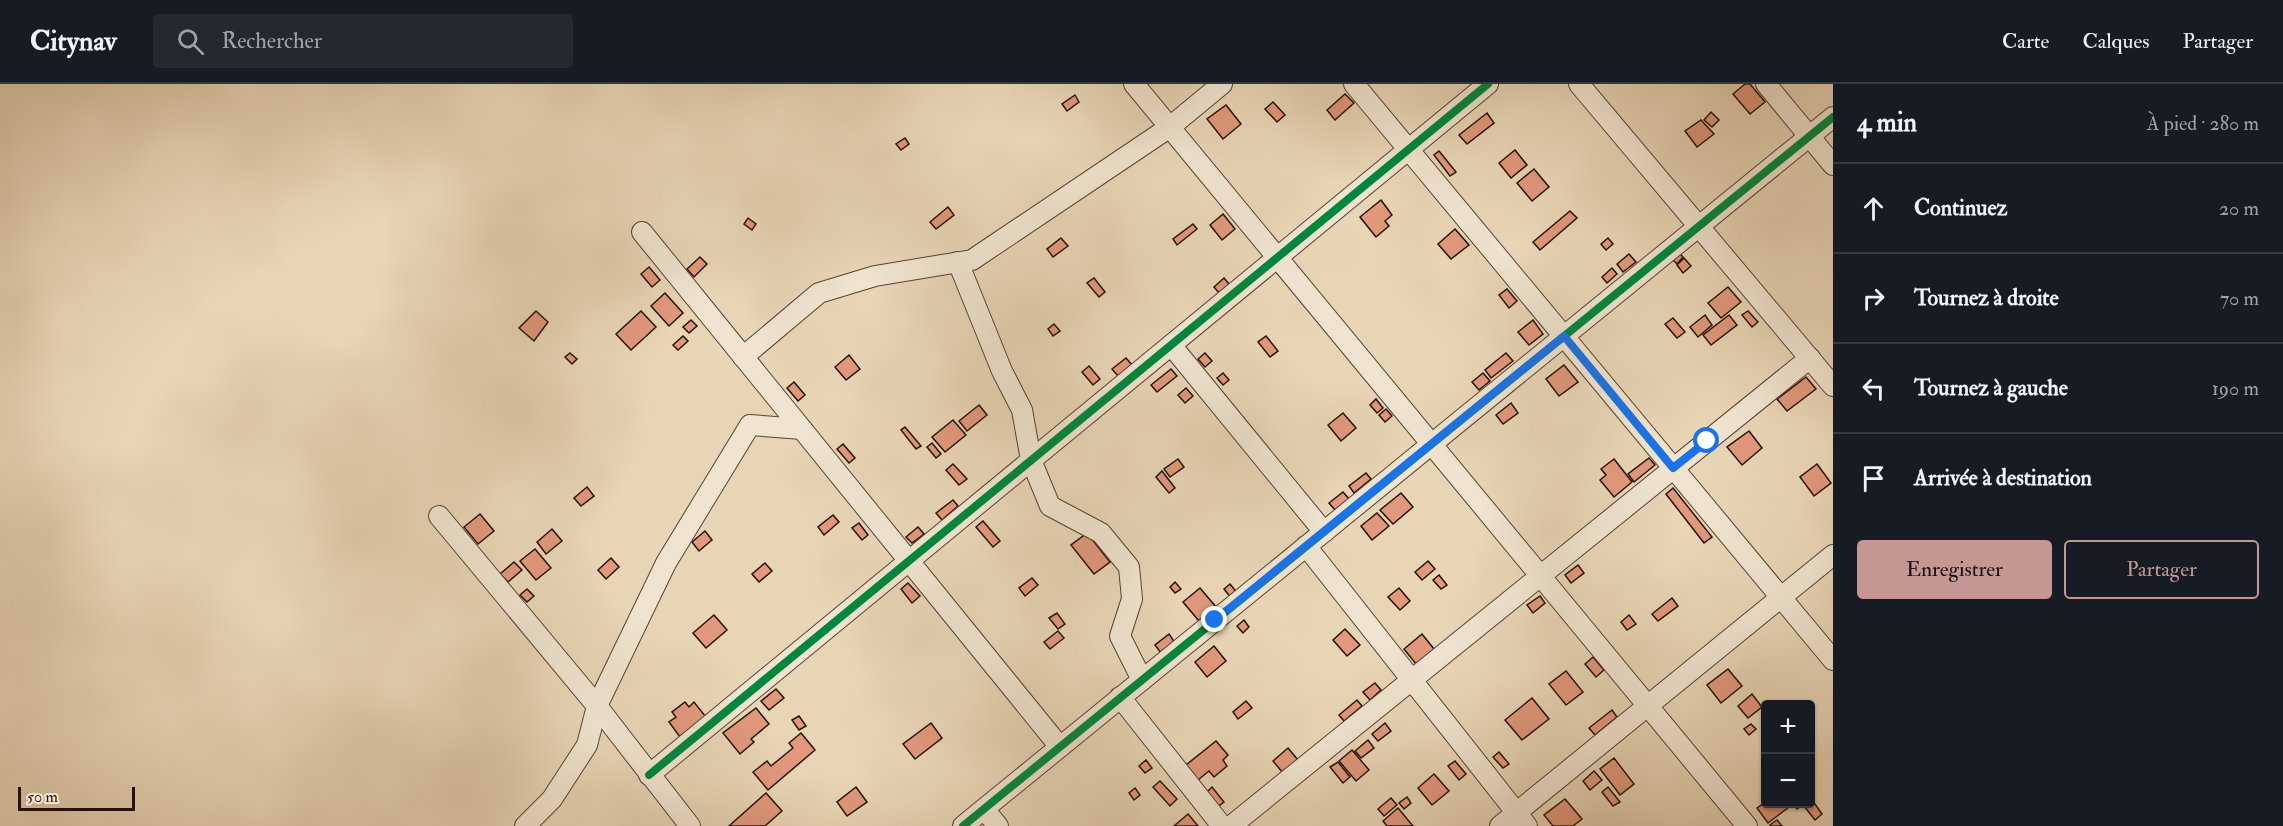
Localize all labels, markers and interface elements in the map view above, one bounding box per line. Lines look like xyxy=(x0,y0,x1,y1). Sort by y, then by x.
search box xyxy=(153,14,573,68)
text: Citynav xyxy=(30,24,117,59)
icon: search xyxy=(174,25,207,58)
text: Rechercher xyxy=(222,27,322,55)
text: Carte xyxy=(2002,28,2049,55)
text: Calques xyxy=(2082,28,2149,55)
text: Partager xyxy=(2182,28,2253,55)
text: 4 min xyxy=(1857,107,1917,139)
text: À pied · 280 m xyxy=(2147,111,2259,136)
icon: ahead xyxy=(1857,192,1890,225)
text: Continuez xyxy=(1914,194,2007,222)
text: 20 m xyxy=(2219,196,2259,221)
icon: right xyxy=(1857,282,1890,315)
text: Tournez à droite xyxy=(1914,284,2059,312)
text: 70 m xyxy=(2220,286,2259,311)
icon: left xyxy=(1857,372,1890,405)
text: Tournez à gauche xyxy=(1914,374,2068,402)
text: 190 m xyxy=(2212,376,2259,401)
route start xyxy=(1693,427,1719,453)
icon: arrive xyxy=(1857,462,1890,495)
text: Arrivée à destination xyxy=(1914,464,2092,492)
button: Enregistrer xyxy=(1857,540,2052,599)
button: Partager xyxy=(2064,540,2259,599)
route end xyxy=(1201,606,1227,632)
map controls xyxy=(1761,700,1815,808)
button: + xyxy=(1761,700,1815,754)
button: − xyxy=(1761,754,1815,808)
scale bar xyxy=(18,784,135,812)
text: 50 m xyxy=(27,787,58,807)

